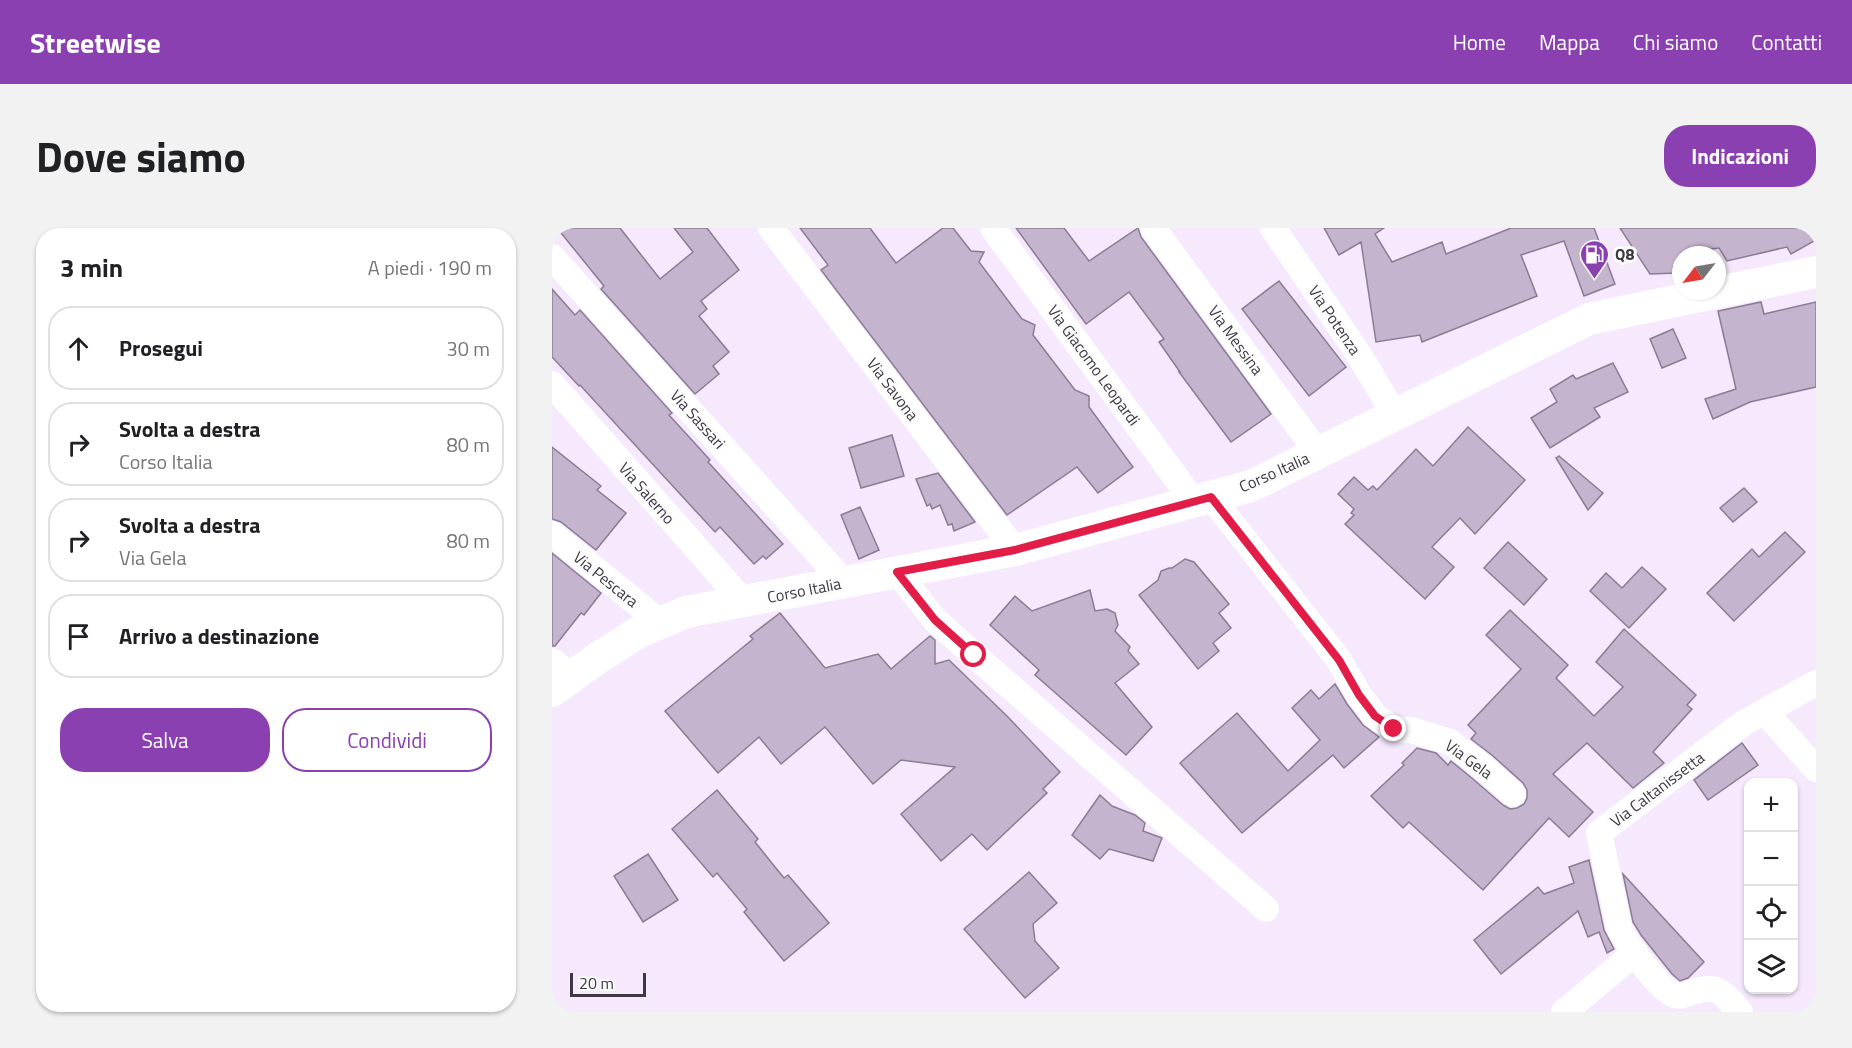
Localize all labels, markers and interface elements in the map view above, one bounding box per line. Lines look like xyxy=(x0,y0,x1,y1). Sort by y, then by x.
text: Streetwise xyxy=(30,21,161,64)
text: Home xyxy=(1453,26,1506,58)
text: Mappa xyxy=(1539,26,1600,58)
text: Chi siamo xyxy=(1633,26,1718,58)
text: Contatti xyxy=(1751,26,1822,58)
text: Dove siamo xyxy=(36,124,246,188)
button: Indicazioni xyxy=(1664,125,1816,187)
fuel station icon: Q8 xyxy=(1578,238,1610,280)
place label: Q8 xyxy=(1615,242,1634,266)
north arrow xyxy=(1672,246,1726,300)
text: 3 min xyxy=(60,248,123,287)
text: A piedi · 190 m xyxy=(368,252,492,283)
street label: Via Potenza xyxy=(1303,280,1367,360)
street label: Via Giacomo Leopardi xyxy=(1042,300,1146,430)
street label: Via Messina xyxy=(1203,300,1269,380)
text: Prosegui xyxy=(119,331,203,365)
icon: ahead xyxy=(62,332,95,365)
text: 30 m xyxy=(446,333,490,364)
street label: Via Savona xyxy=(861,352,925,426)
street label: Via Sassari xyxy=(665,384,731,454)
text: Svolta a destra xyxy=(119,412,261,446)
icon: right xyxy=(62,428,95,461)
text: 80 m xyxy=(446,429,490,460)
text: Corso Italia xyxy=(119,446,212,477)
street label: Corso Italia xyxy=(1235,446,1313,498)
street label: Via Salerno xyxy=(613,457,681,529)
text: Svolta a destra xyxy=(119,508,261,542)
icon: right xyxy=(62,524,95,557)
text: 80 m xyxy=(446,525,490,556)
text: Via Gela xyxy=(119,542,187,573)
street label: Via Pescara xyxy=(568,545,644,613)
street label: Corso Italia xyxy=(765,571,843,609)
text: Arrivo a destinazione xyxy=(119,619,319,653)
icon: arrive xyxy=(62,620,95,653)
route start xyxy=(960,641,986,667)
button: Salva xyxy=(60,708,270,772)
button: Condividi xyxy=(282,708,492,772)
route end xyxy=(1380,715,1406,741)
street label: Via Gela xyxy=(1440,733,1498,785)
street label: Via Caltanissetta xyxy=(1605,746,1709,832)
map controls xyxy=(1744,778,1798,994)
button: + xyxy=(1744,778,1798,832)
button: − xyxy=(1744,832,1798,886)
button: locate xyxy=(1744,886,1798,940)
button: layers xyxy=(1744,940,1798,994)
scale bar xyxy=(570,970,646,998)
text: 20 m xyxy=(579,971,614,995)

